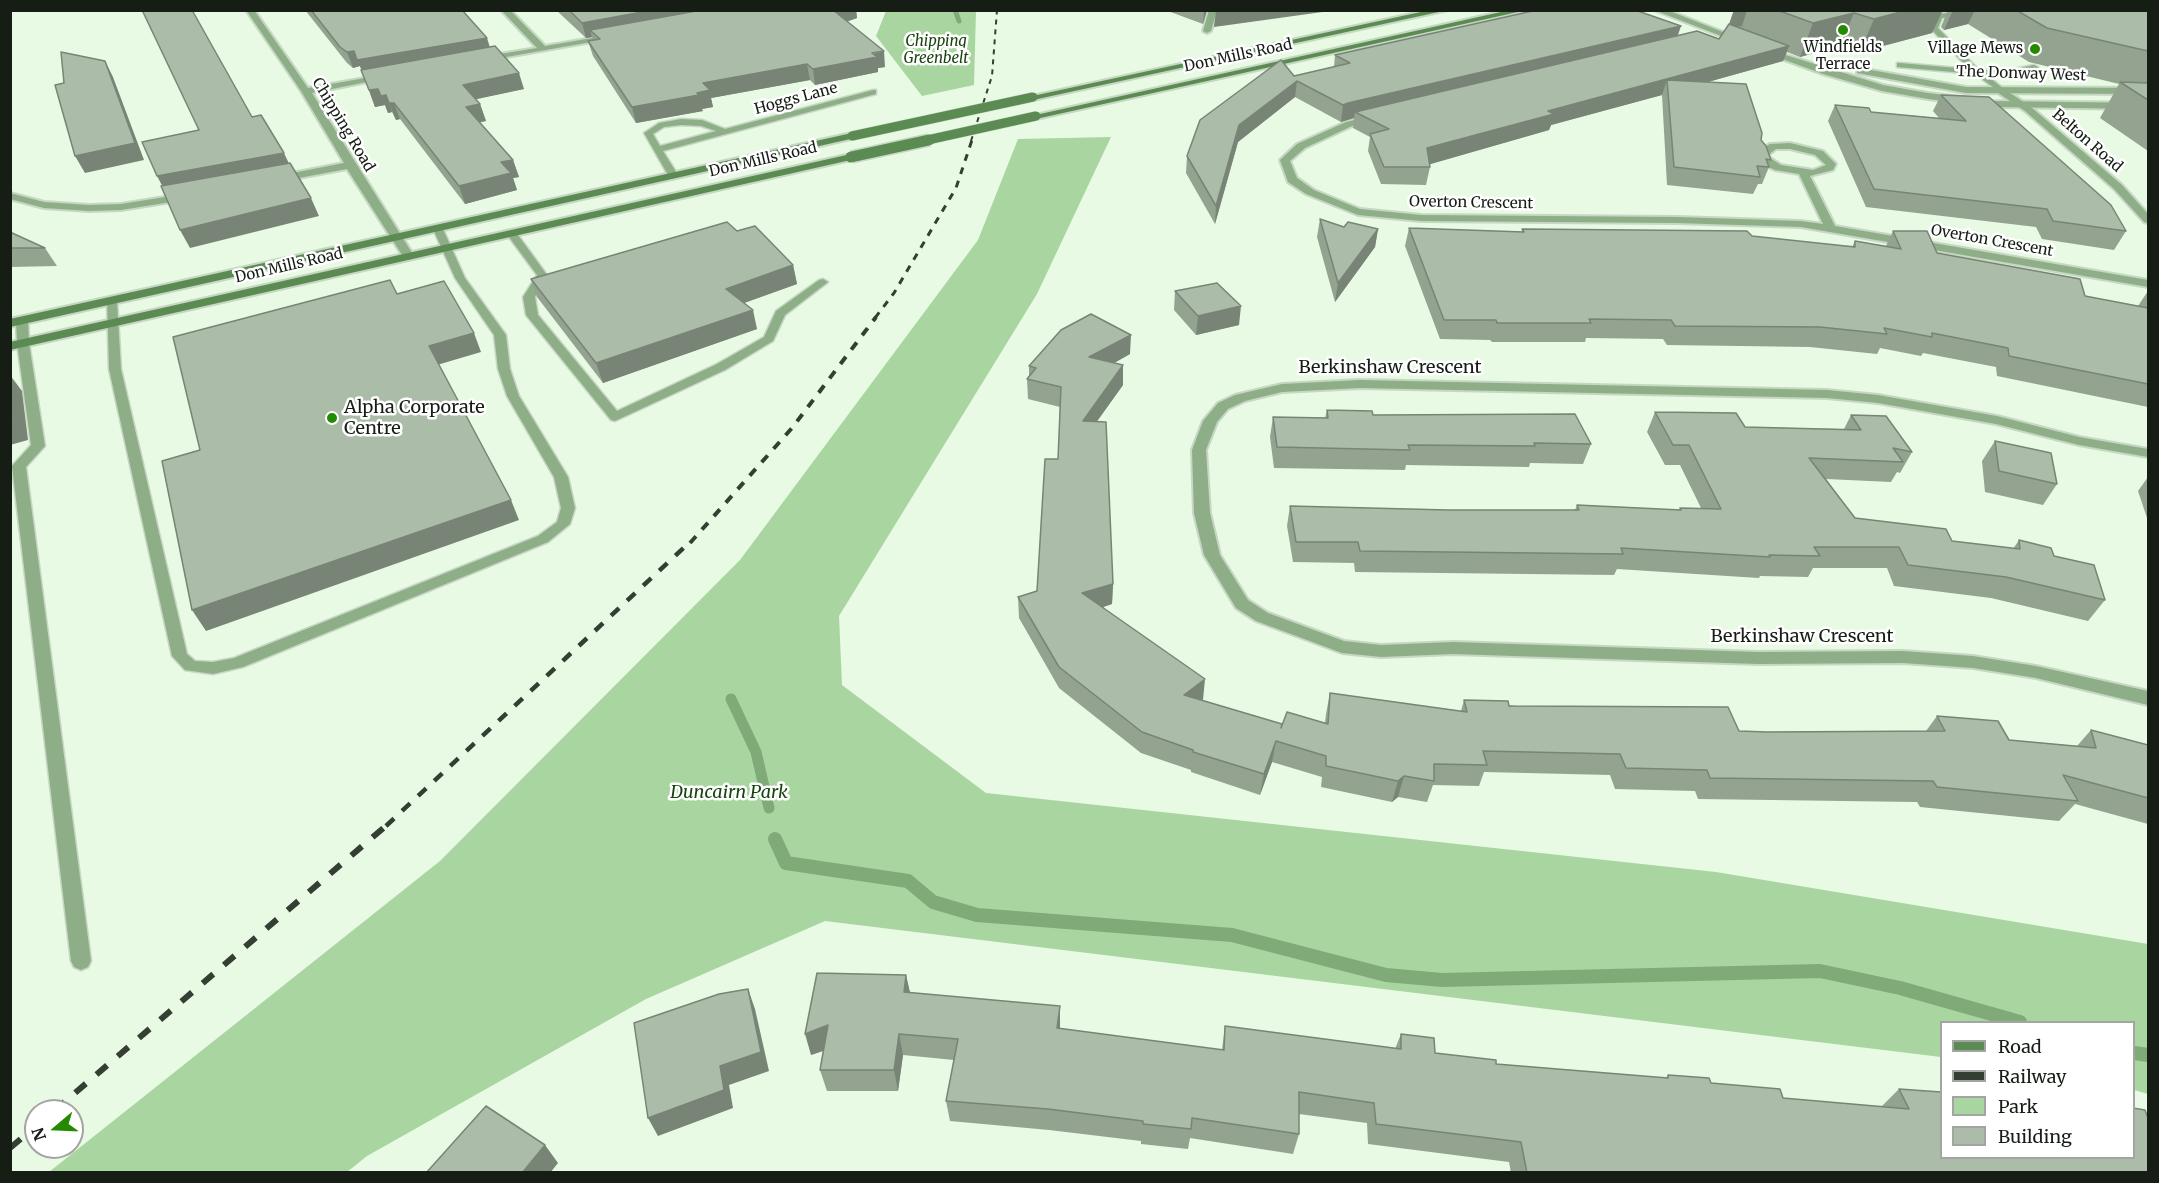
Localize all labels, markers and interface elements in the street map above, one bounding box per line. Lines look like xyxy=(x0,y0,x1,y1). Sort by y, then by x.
marker: Windfields Terrace xyxy=(1836,23,1850,37)
park label: Chipping Greenbelt xyxy=(904,33,968,68)
street label: Don Mills Road xyxy=(1182,36,1294,76)
place label: Windfields Terrace xyxy=(1804,39,1882,74)
place label: Village Mews xyxy=(1928,40,2023,58)
marker: Village Mews xyxy=(2028,42,2042,56)
street label: The Donway West xyxy=(1956,63,2086,85)
street label: Chipping Road xyxy=(308,75,378,175)
street label: Hoggs Lane xyxy=(752,79,840,119)
street label: Belton Road xyxy=(2048,106,2126,176)
street label: Don Mills Road xyxy=(707,139,819,181)
street label: Overton Crescent xyxy=(1409,193,1533,213)
street label: Overton Crescent xyxy=(1929,221,2055,261)
street label: Don Mills Road xyxy=(233,245,345,287)
street label: Berkinshaw Crescent xyxy=(1299,357,1481,379)
place label: Alpha Corporate Centre xyxy=(344,397,485,440)
marker: Alpha Corporate Centre xyxy=(325,411,339,425)
street label: Berkinshaw Crescent xyxy=(1711,626,1893,648)
park label: Duncairn Park xyxy=(670,782,788,804)
legend xyxy=(1940,1021,2135,1159)
text: Road xyxy=(1998,1035,2042,1058)
text: Railway xyxy=(1998,1065,2066,1088)
text: Park xyxy=(1998,1095,2038,1118)
north arrow xyxy=(24,1099,84,1159)
text: N xyxy=(27,1125,50,1143)
text: Building xyxy=(1998,1125,2072,1148)

